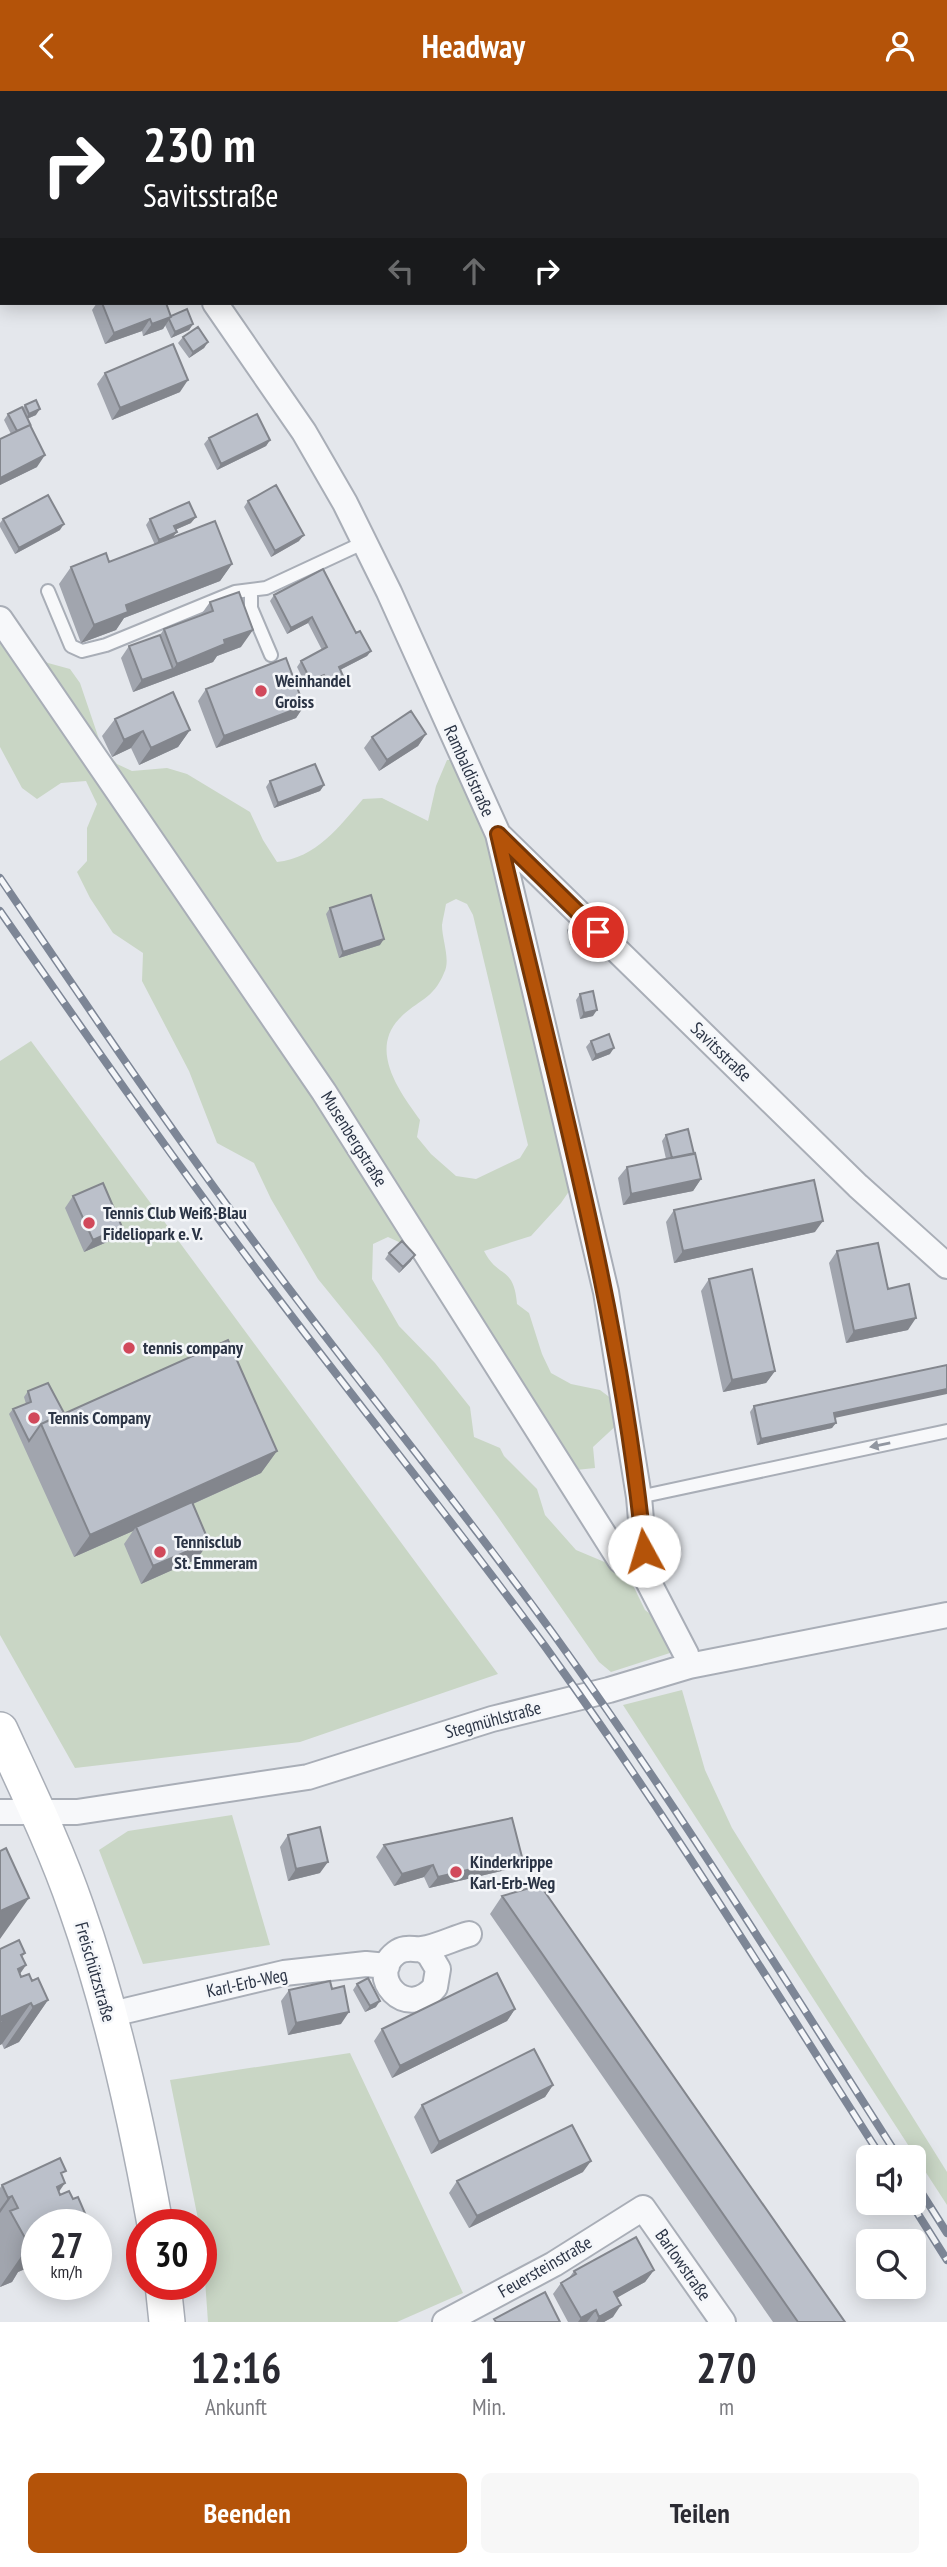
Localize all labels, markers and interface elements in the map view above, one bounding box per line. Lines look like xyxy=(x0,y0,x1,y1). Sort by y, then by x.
text: Headway xyxy=(422,25,525,67)
icon: back xyxy=(28,27,66,65)
icon: person xyxy=(881,27,919,65)
text: 230 m xyxy=(143,112,256,176)
icon: right xyxy=(28,119,119,210)
text: Savitsstraße xyxy=(143,174,279,216)
icon: left xyxy=(382,252,420,290)
icon: ahead xyxy=(455,252,493,290)
icon: right xyxy=(528,252,566,290)
place label: Weinhandel Groiss xyxy=(274,669,351,713)
marker: Weinhandel Groiss xyxy=(253,683,269,699)
street label: Rambaldistraße xyxy=(439,721,500,820)
pin xyxy=(568,902,628,962)
icon: arrive xyxy=(579,913,617,951)
street label: Savitsstraße xyxy=(686,1017,757,1086)
street label: Musenbergstraße xyxy=(316,1087,393,1191)
place label: Tennis Club Weiß-Blau Fideliopark e. V. xyxy=(103,1201,247,1245)
marker: Tennis Club Weiß-Blau Fideliopark e. V. xyxy=(81,1215,97,1231)
place label: tennis company xyxy=(143,1336,244,1359)
marker: tennis company xyxy=(121,1340,137,1356)
place label: Tennis Company xyxy=(48,1406,152,1429)
marker: Tennis Company xyxy=(26,1410,42,1426)
one-way arrow xyxy=(869,1440,891,1451)
position arrow xyxy=(607,1514,681,1588)
place label: Tennisclub St. Emmeram xyxy=(174,1530,258,1574)
marker: Tennisclub St. Emmeram xyxy=(152,1544,168,1560)
street label: Stegmühlstraße xyxy=(442,1696,543,1743)
place label: Kinderkrippe Karl-Erb-Weg xyxy=(470,1850,555,1894)
marker: Kinderkrippe Karl-Erb-Weg xyxy=(448,1864,464,1880)
street label: Freischützstraße xyxy=(70,1919,121,2024)
street label: Karl-Erb-Weg xyxy=(204,1963,289,2002)
map controls xyxy=(856,2145,926,2299)
button: sound xyxy=(856,2145,926,2215)
speed limit sign: 30 xyxy=(126,2209,217,2300)
text: 27 xyxy=(50,2222,83,2268)
street label: Barlowstraße xyxy=(650,2224,716,2305)
button: search xyxy=(856,2229,926,2299)
street label: Feuersteinstraße xyxy=(494,2230,596,2303)
text: km/h xyxy=(51,2260,82,2283)
text: 12:16 xyxy=(191,2340,281,2395)
text: 1 xyxy=(479,2340,499,2395)
text: 270 xyxy=(696,2340,756,2395)
text: Ankunft xyxy=(205,2392,267,2421)
text: Min. xyxy=(472,2392,506,2421)
text: m xyxy=(719,2392,734,2421)
button: Beenden xyxy=(28,2473,467,2553)
button: Teilen xyxy=(481,2473,919,2553)

